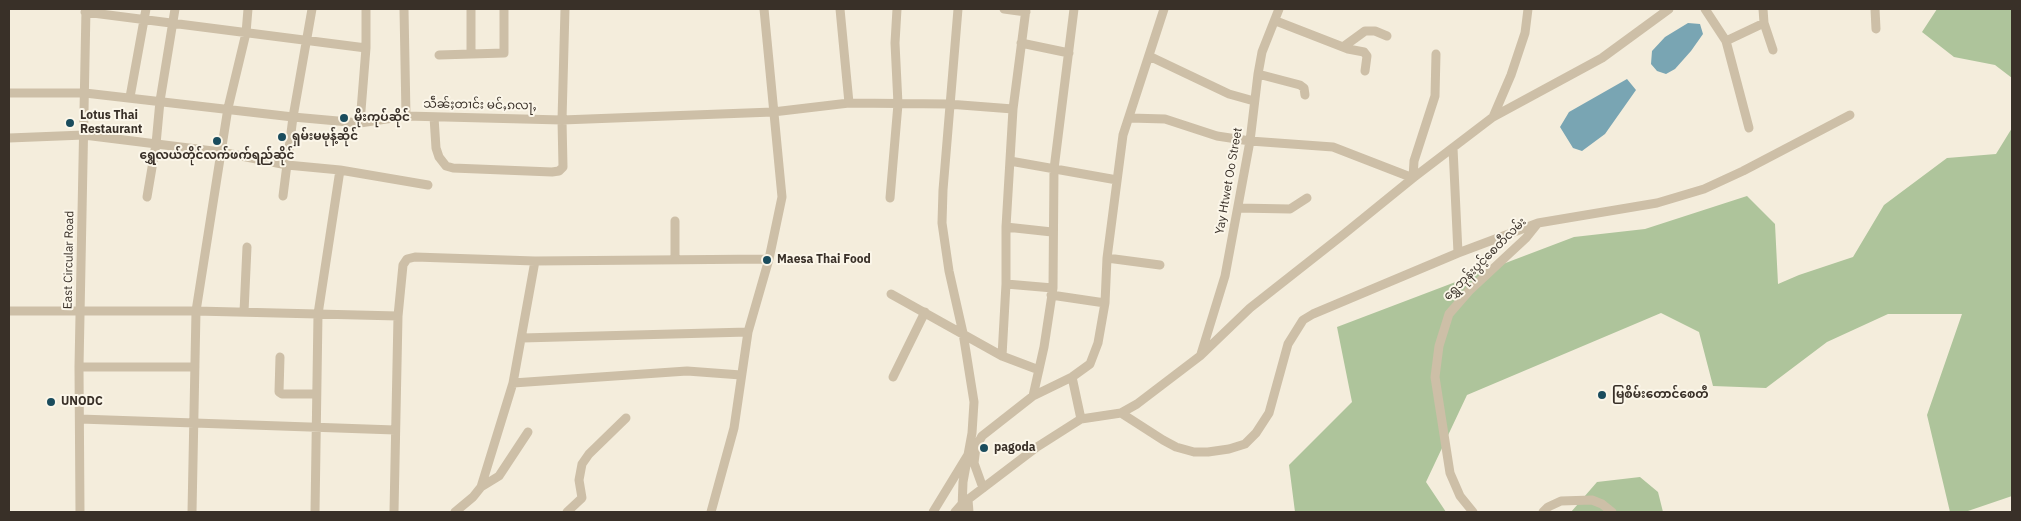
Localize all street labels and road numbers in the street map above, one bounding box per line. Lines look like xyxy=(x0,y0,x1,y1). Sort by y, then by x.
street label: သဵၼ်ႈတၢင်း မင်ႇၵလႃႇ xyxy=(423,97,537,113)
street label: Yay Htwet Oo Street xyxy=(1213,127,1245,235)
street label: East Circular Road xyxy=(61,211,77,309)
street label: ရွှေဘုန်းပွင့်စေတီလမ်း xyxy=(1441,215,1529,303)

